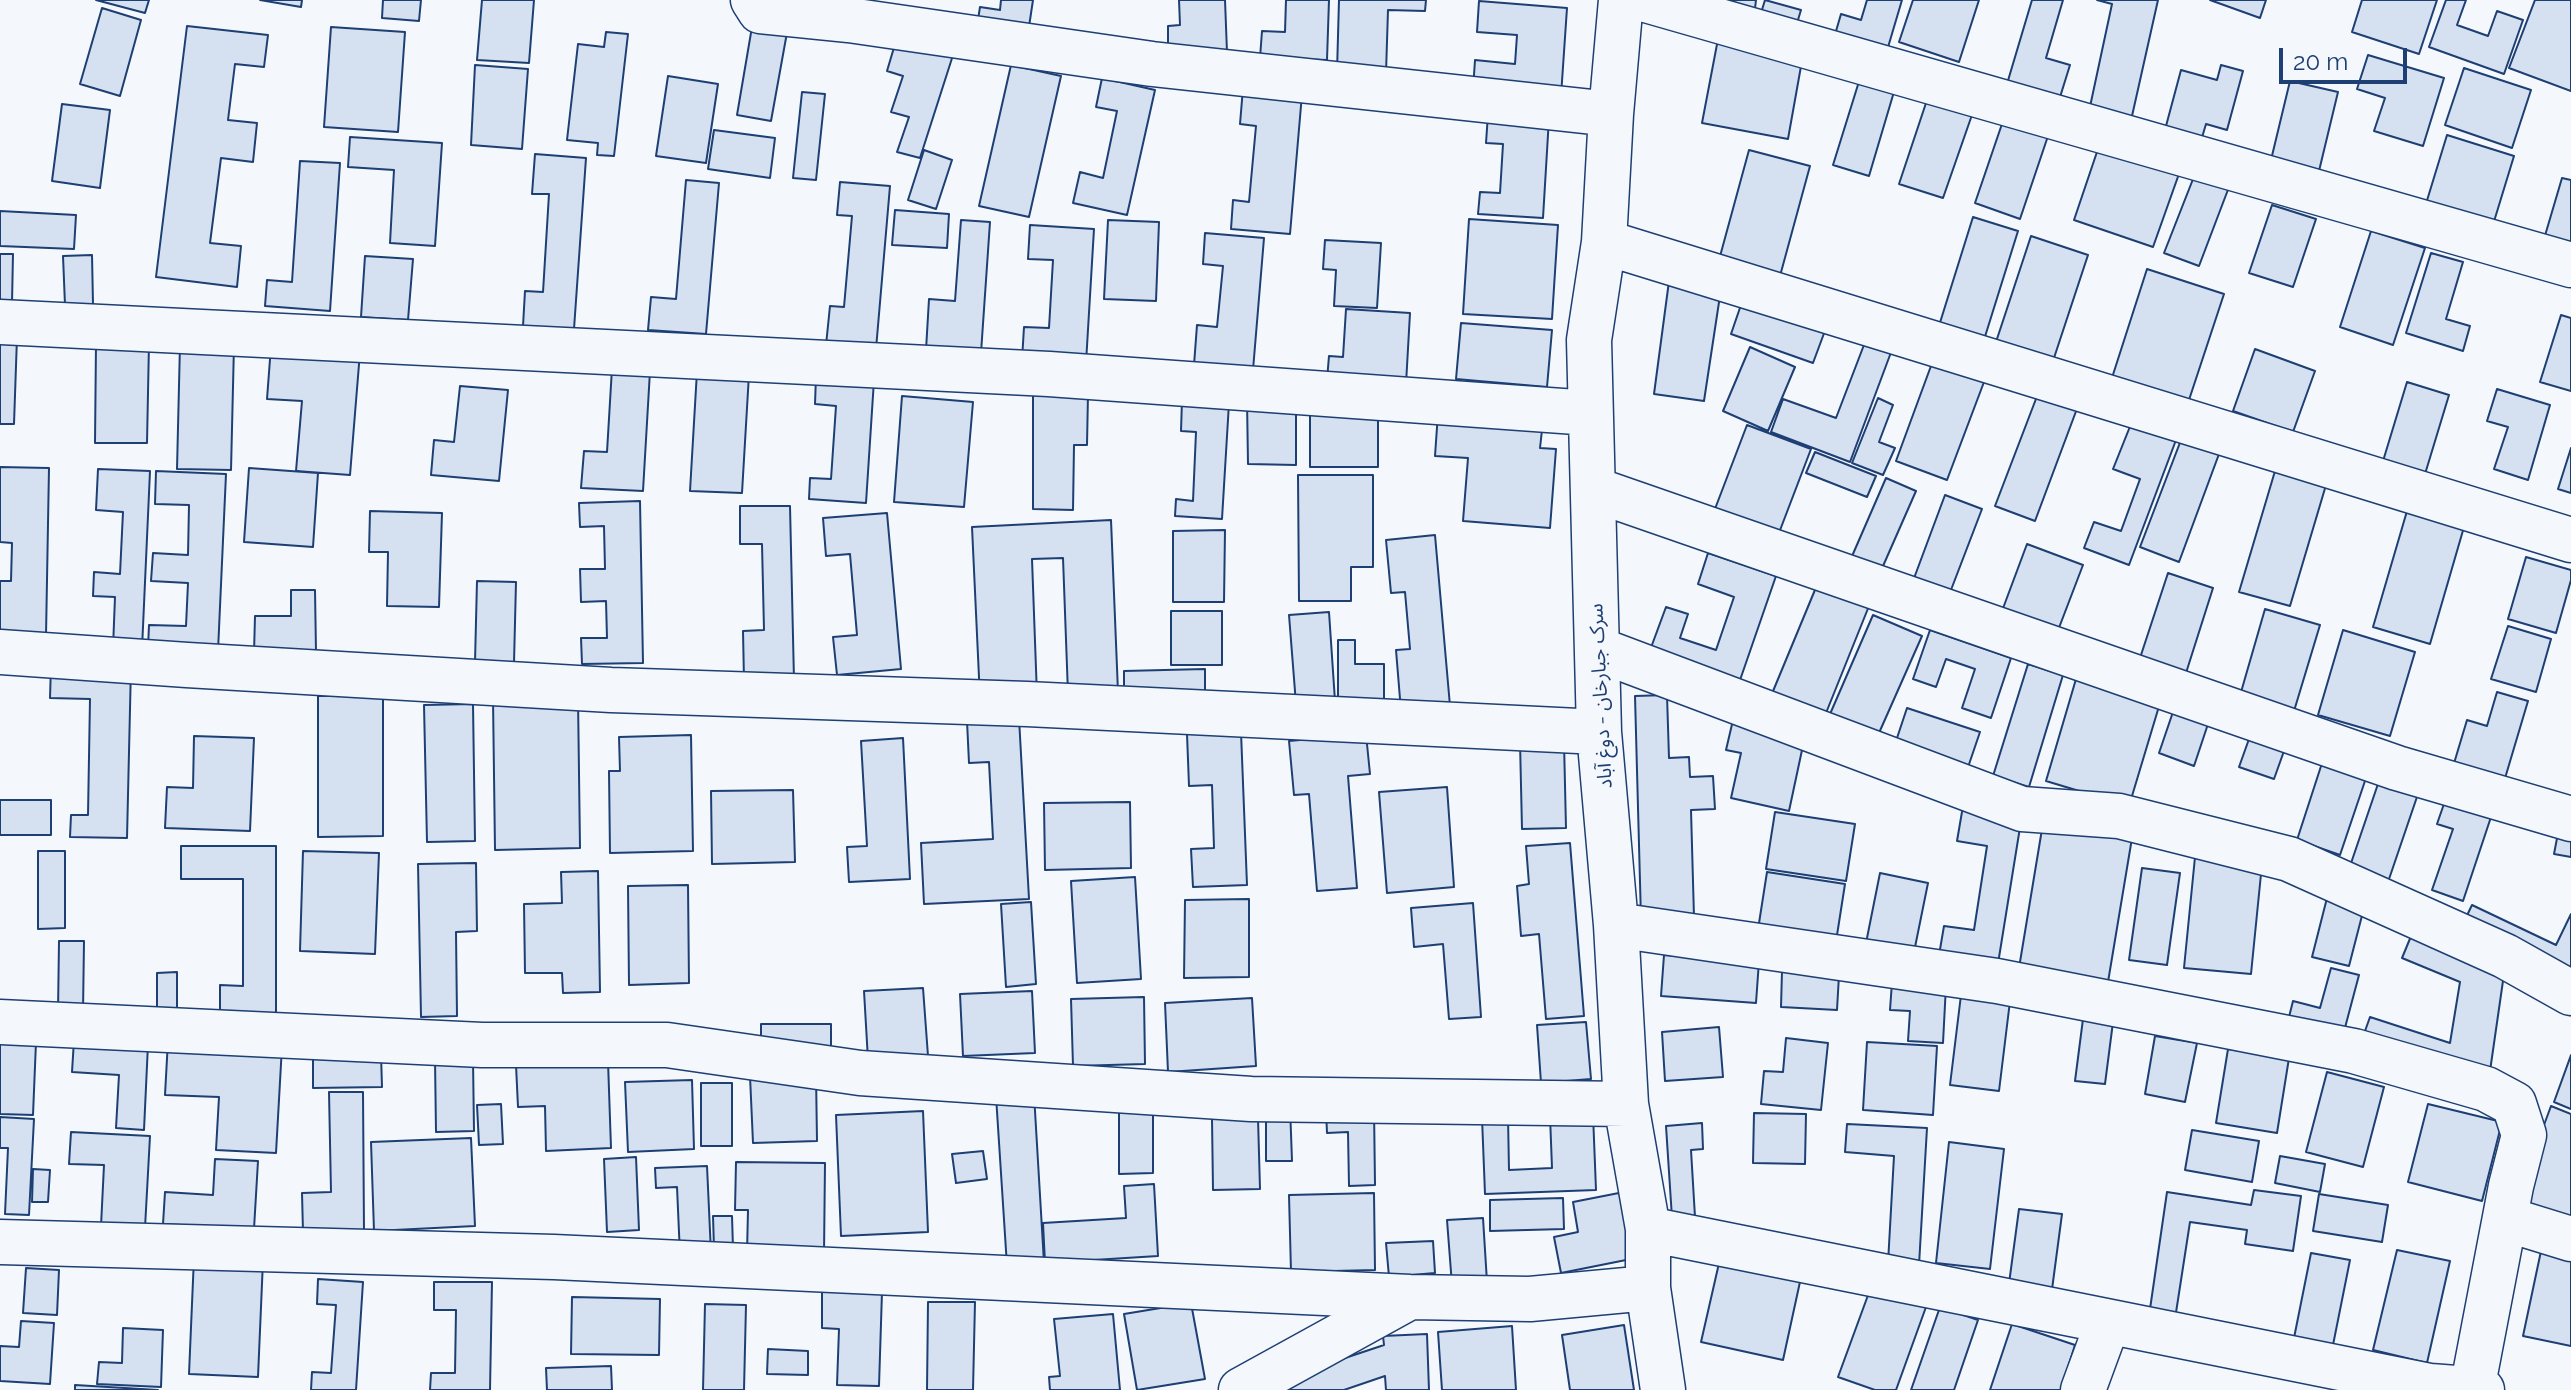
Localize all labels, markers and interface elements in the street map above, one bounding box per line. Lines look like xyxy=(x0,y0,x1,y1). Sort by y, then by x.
scale bar xyxy=(2283,32,2411,82)
text: 20 m xyxy=(2293,47,2348,76)
street label: سرک جبارخان - دوغ آباد xyxy=(1584,603,1618,789)

